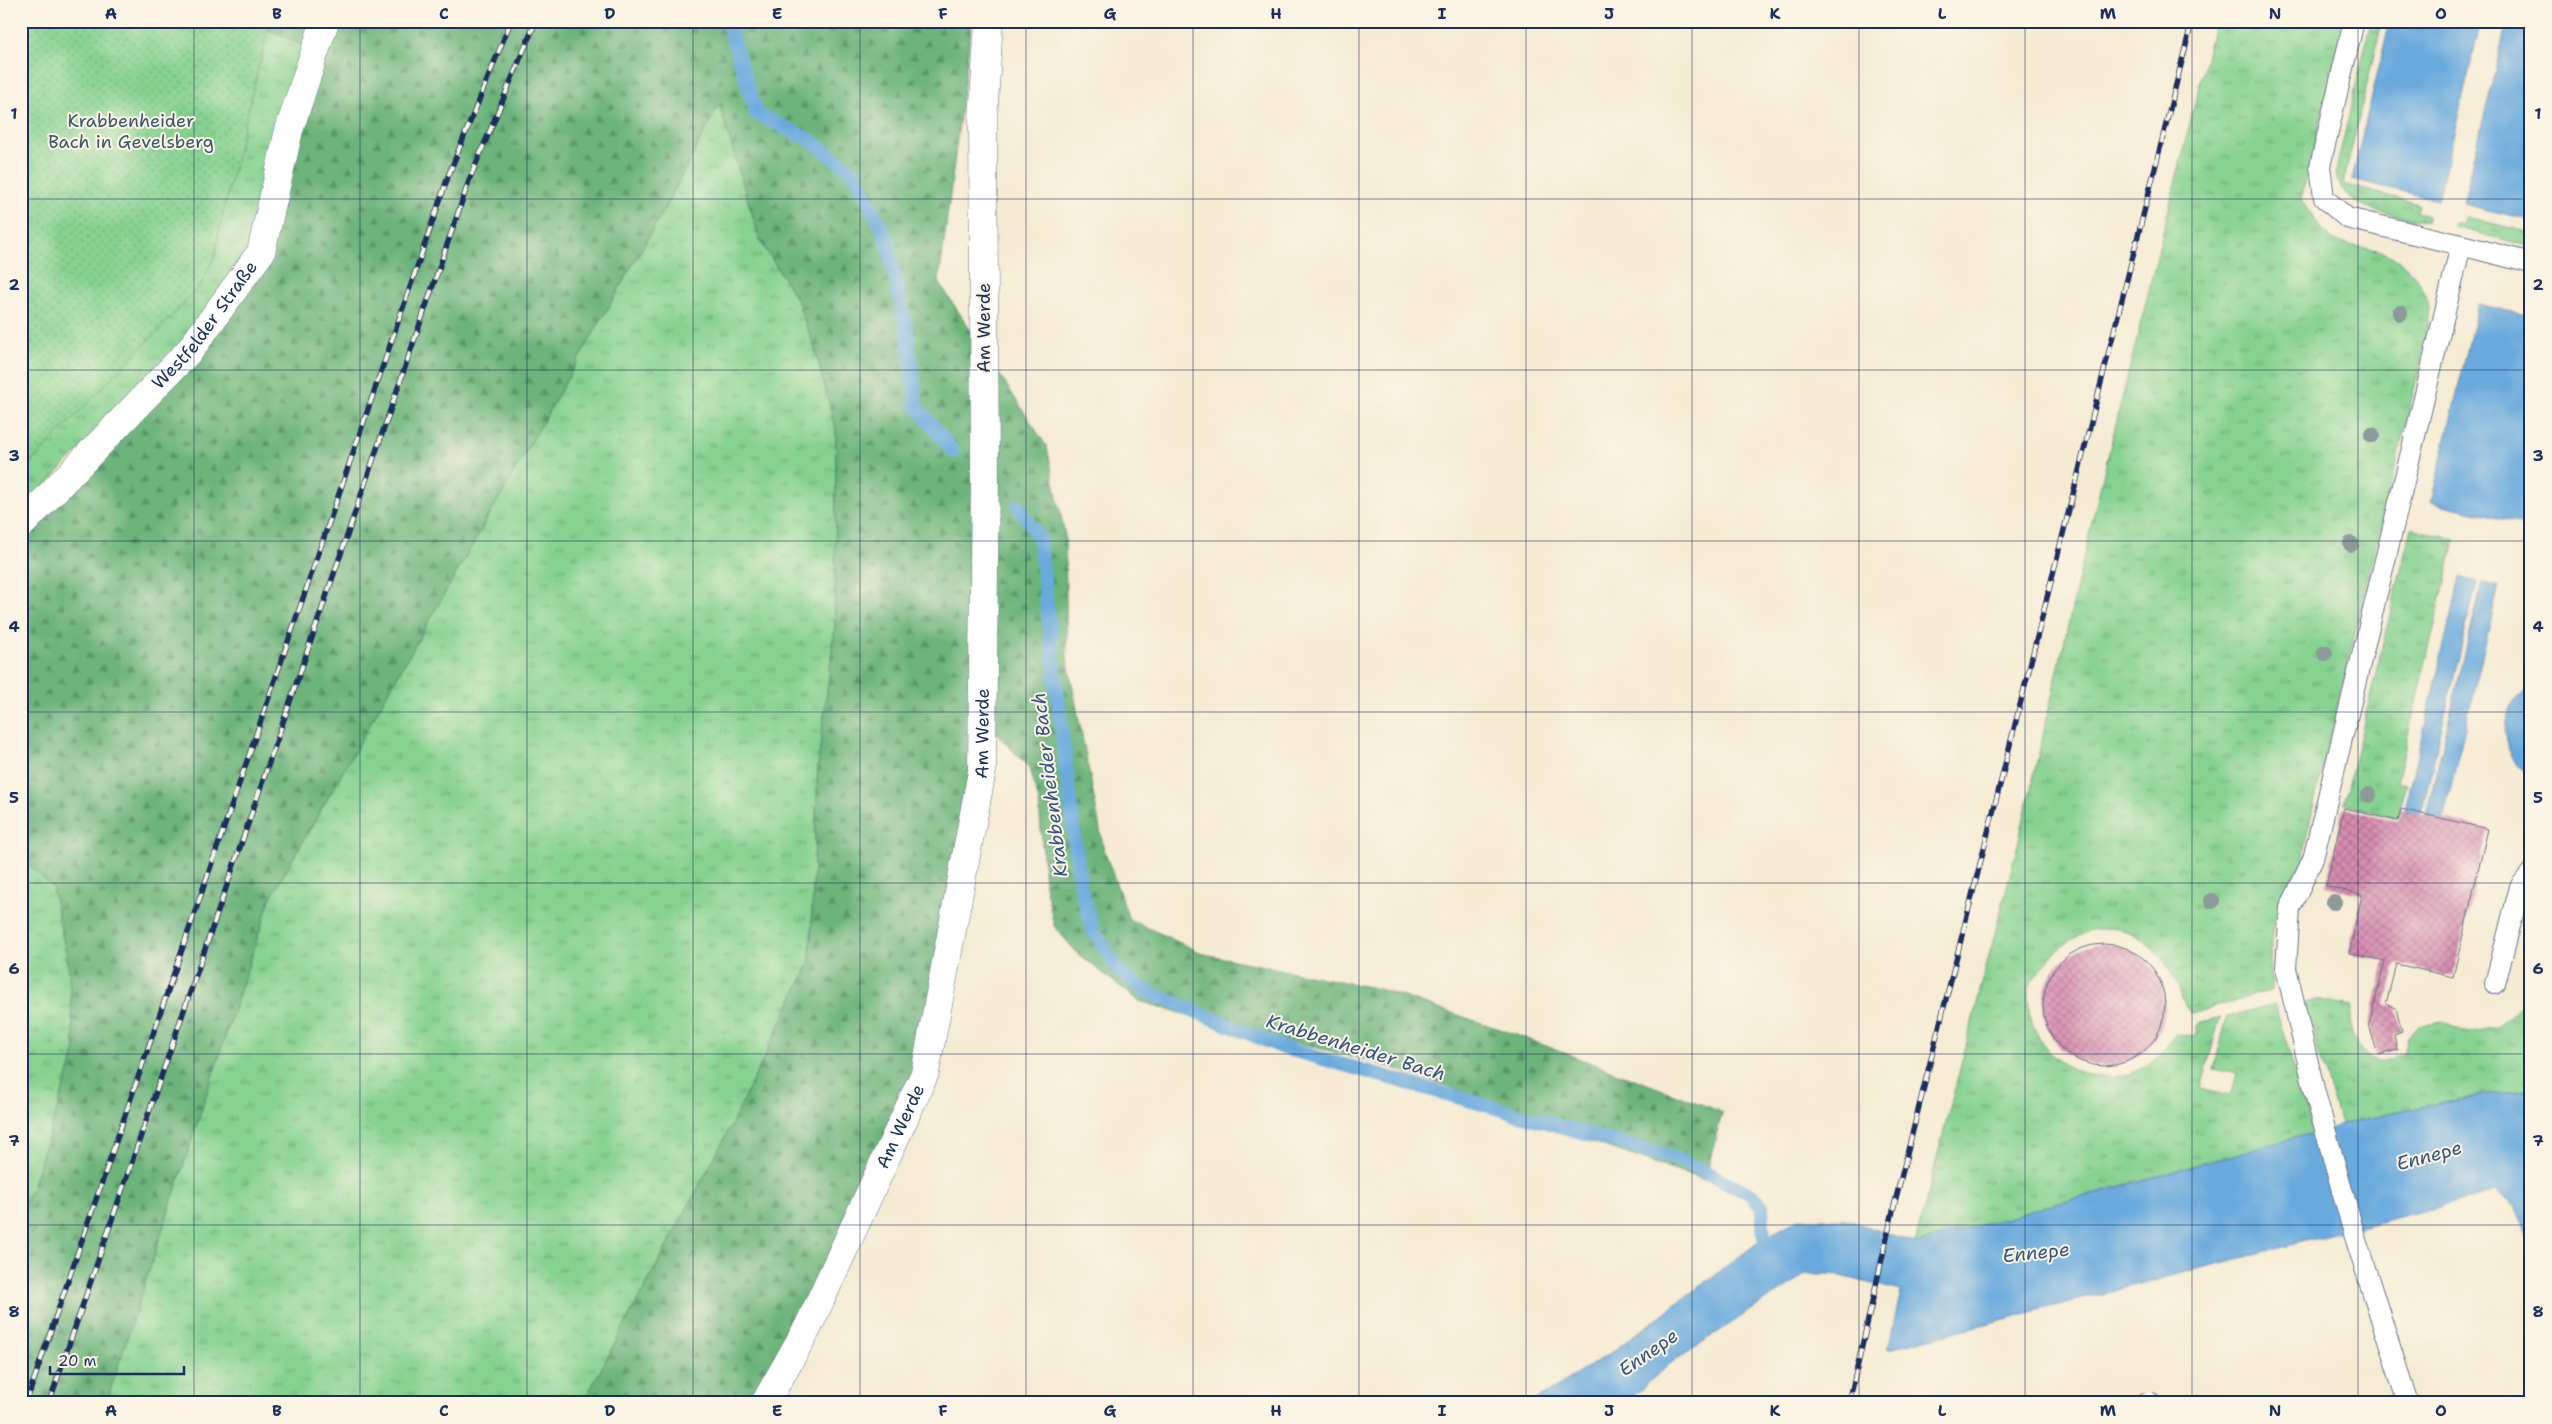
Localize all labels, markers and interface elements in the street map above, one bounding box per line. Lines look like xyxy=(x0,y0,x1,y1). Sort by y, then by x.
text: A xyxy=(105,3,117,24)
text: B xyxy=(272,3,282,24)
text: C xyxy=(439,3,449,24)
text: D xyxy=(604,3,616,24)
text: E xyxy=(772,3,782,24)
text: F xyxy=(938,3,948,24)
text: G xyxy=(1104,3,1117,24)
text: H xyxy=(1270,3,1282,24)
text: I xyxy=(1438,3,1447,24)
text: J xyxy=(1604,3,1614,24)
text: K xyxy=(1770,3,1781,24)
text: L xyxy=(1938,3,1947,24)
text: M xyxy=(2100,3,2117,24)
text: N xyxy=(2269,3,2281,24)
text: O xyxy=(2435,3,2447,24)
text: 1 xyxy=(10,103,18,124)
text: 1 xyxy=(2534,103,2542,124)
park label: Krabbenheider Bach in Gevelsberg xyxy=(48,109,214,154)
street label: Westfelder Straße xyxy=(147,256,263,394)
text: 2 xyxy=(8,274,20,295)
text: 2 xyxy=(2532,274,2544,295)
street label: Am Werde xyxy=(972,283,996,373)
text: 3 xyxy=(8,445,20,466)
text: 3 xyxy=(2532,445,2544,466)
text: 4 xyxy=(8,616,20,637)
text: 4 xyxy=(2532,616,2544,637)
street label: Am Werde xyxy=(969,688,995,781)
water label: Krabbenheider Bach xyxy=(1026,691,1073,879)
text: 5 xyxy=(9,787,19,808)
text: 5 xyxy=(2533,787,2543,808)
text: 6 xyxy=(8,958,20,979)
text: 6 xyxy=(2532,958,2544,979)
water label: Krabbenheider Bach xyxy=(1263,1008,1448,1087)
street label: Am Werde xyxy=(871,1081,930,1173)
text: 7 xyxy=(8,1130,20,1151)
text: 7 xyxy=(2532,1130,2544,1151)
water label: Ennepe xyxy=(2393,1135,2465,1176)
water label: Ennepe xyxy=(2001,1237,2071,1268)
text: 8 xyxy=(8,1301,20,1322)
text: 8 xyxy=(2532,1301,2544,1322)
water label: Ennepe xyxy=(1614,1323,1683,1382)
scale bar xyxy=(50,1344,184,1376)
text: 20 m xyxy=(58,1351,97,1371)
text: A xyxy=(105,1400,117,1421)
text: B xyxy=(272,1400,282,1421)
text: C xyxy=(439,1400,449,1421)
text: D xyxy=(604,1400,616,1421)
text: E xyxy=(772,1400,782,1421)
text: F xyxy=(938,1400,948,1421)
text: G xyxy=(1104,1400,1117,1421)
text: H xyxy=(1270,1400,1282,1421)
text: I xyxy=(1438,1400,1447,1421)
text: J xyxy=(1604,1400,1614,1421)
text: K xyxy=(1770,1400,1781,1421)
text: L xyxy=(1938,1400,1947,1421)
text: M xyxy=(2100,1400,2117,1421)
text: N xyxy=(2269,1400,2281,1421)
text: O xyxy=(2435,1400,2447,1421)

